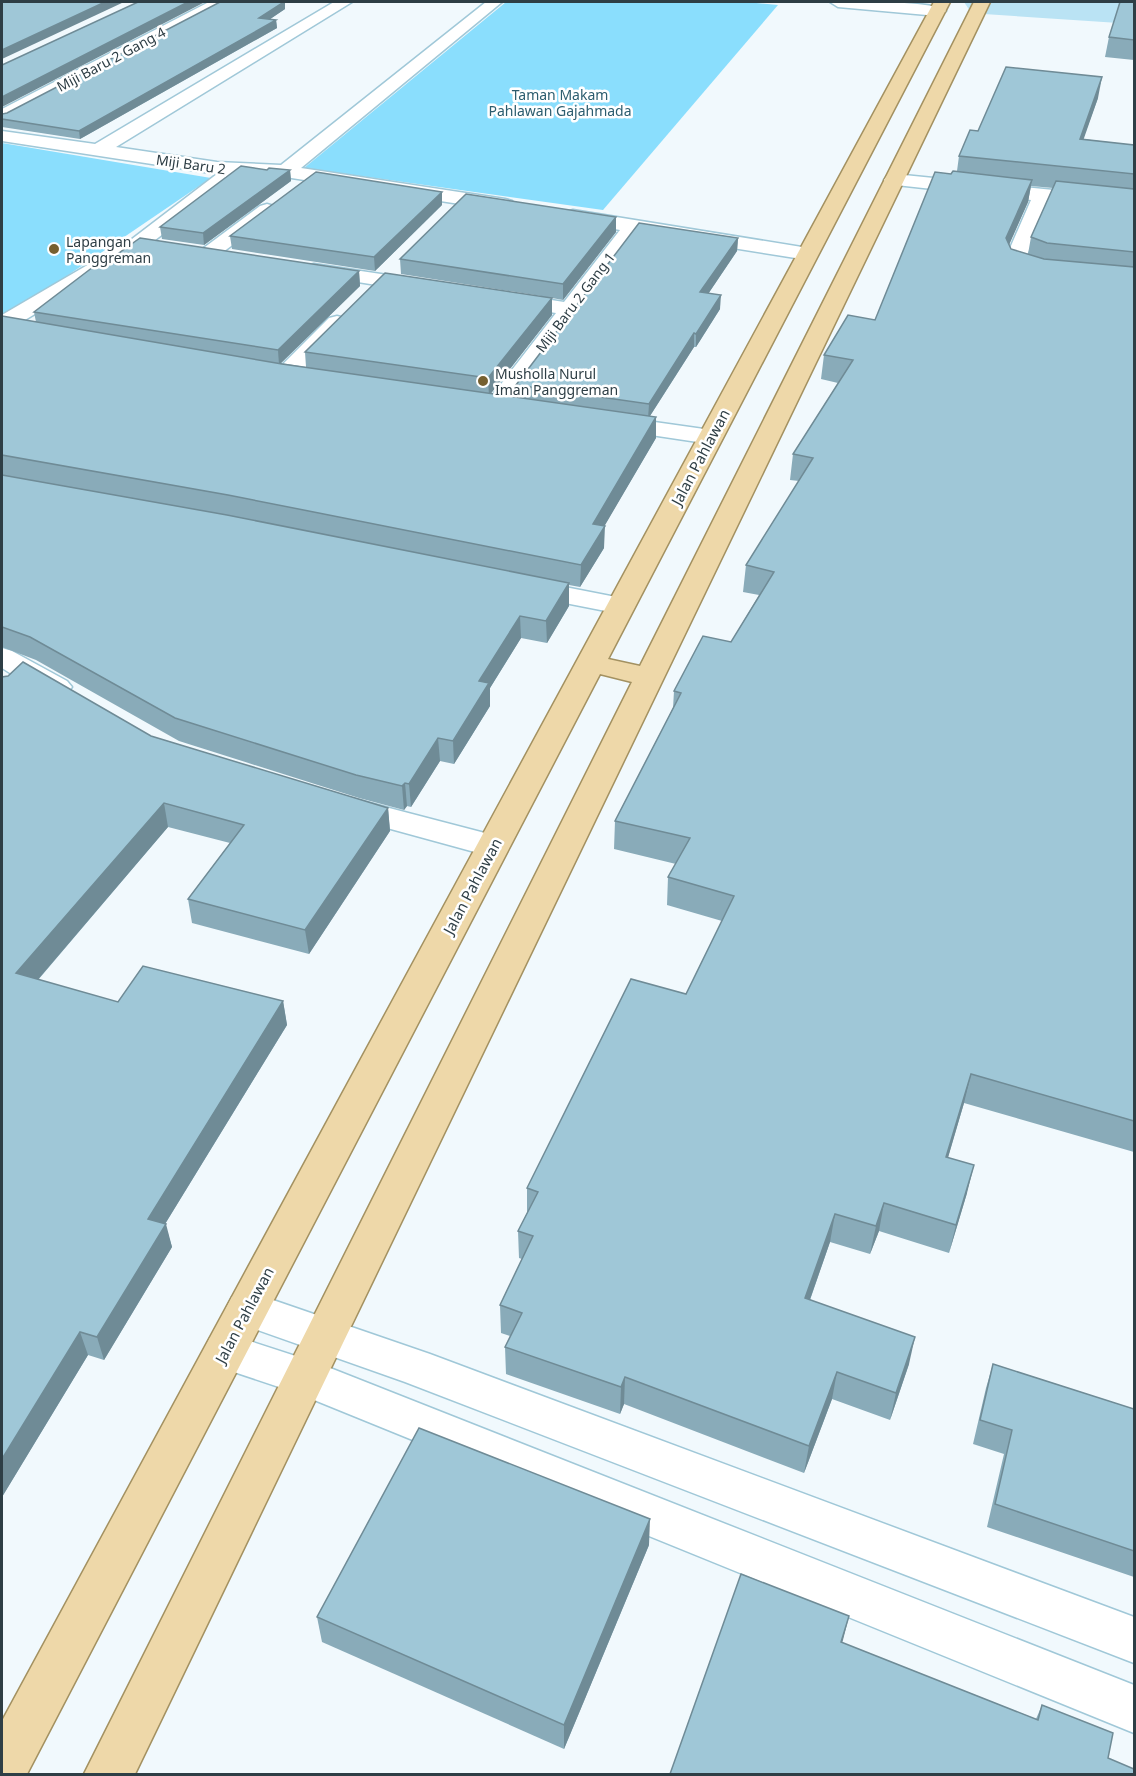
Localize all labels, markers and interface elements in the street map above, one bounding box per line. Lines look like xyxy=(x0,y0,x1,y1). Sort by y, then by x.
street label: Miji Baru 2 Gang 4 xyxy=(53,22,169,96)
park label: Taman Makam Pahlawan Gajahmada xyxy=(488,85,632,120)
street label: Miji Baru 2 xyxy=(155,150,227,178)
place label: Lapangan Panggreman xyxy=(66,232,151,267)
marker: Lapangan Panggreman xyxy=(47,242,61,256)
street label: Miji Baru 2 Gang 1 xyxy=(531,248,619,356)
place label: Musholla Nurul Iman Panggreman xyxy=(495,364,618,399)
marker: Musholla Nurul Iman Panggreman xyxy=(476,374,490,388)
street label: Jalan Pahlawan xyxy=(665,405,734,510)
street label: Jalan Pahlawan xyxy=(437,834,506,939)
street label: Jalan Pahlawan xyxy=(209,1263,278,1368)

